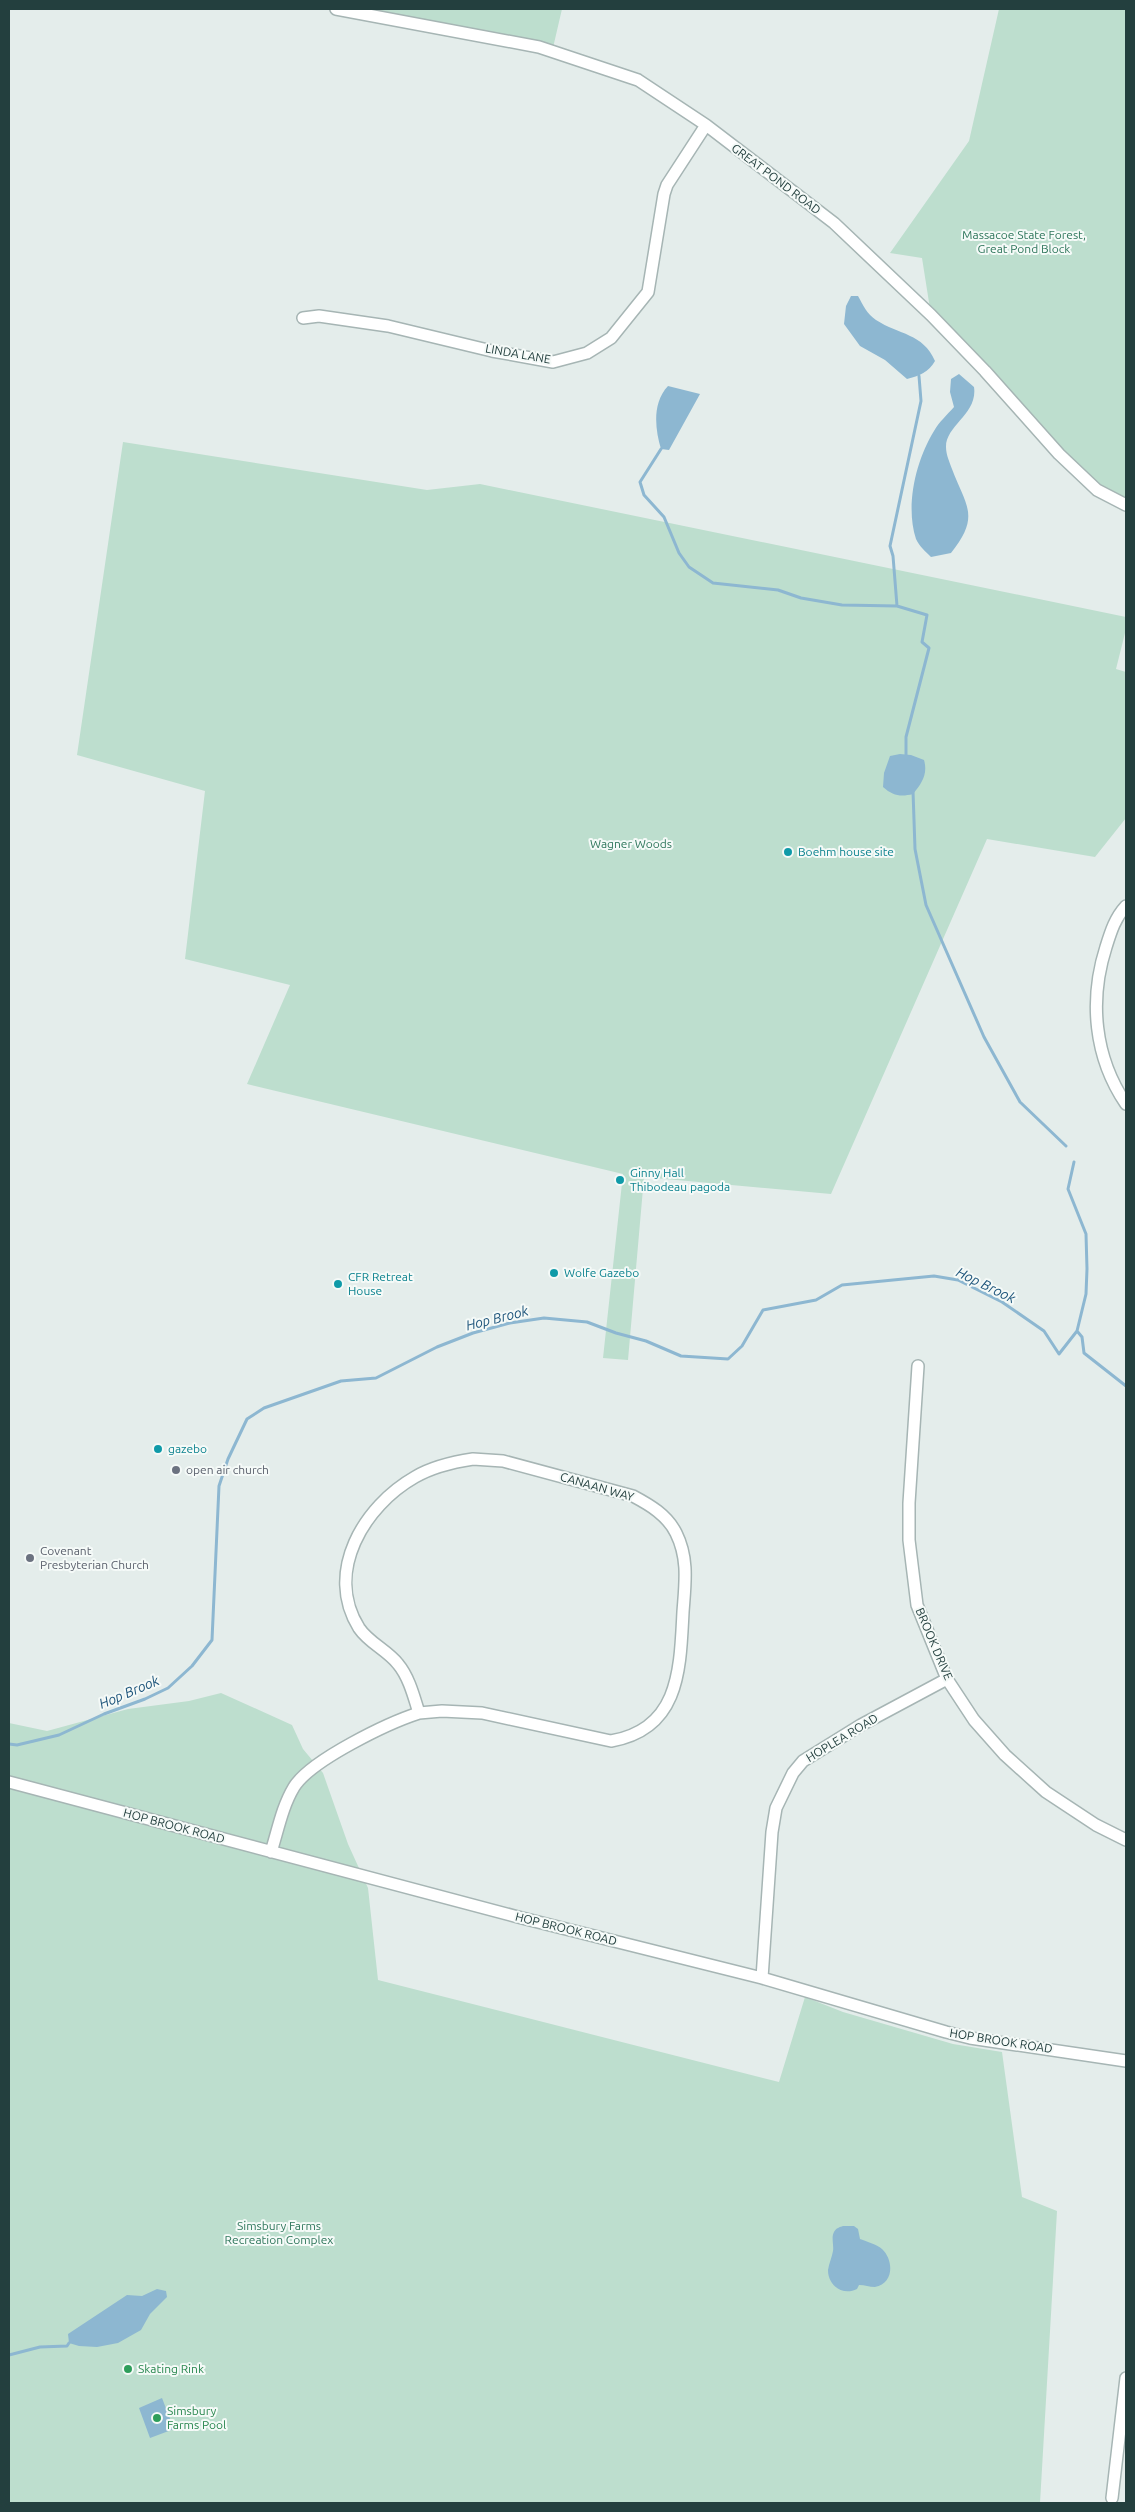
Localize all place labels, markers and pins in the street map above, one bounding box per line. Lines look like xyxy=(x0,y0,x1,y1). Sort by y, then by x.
place label: Boehm house site xyxy=(798,845,894,858)
marker: Boehm house site xyxy=(782,846,794,858)
place label: Ginny Hall Thibodeau pagoda xyxy=(630,1166,730,1193)
marker: Ginny Hall Thibodeau pagoda xyxy=(614,1174,626,1186)
place label: Wolfe Gazebo xyxy=(564,1266,639,1279)
marker: Wolfe Gazebo xyxy=(548,1267,560,1279)
place label: CFR Retreat House xyxy=(348,1270,413,1297)
marker: CFR Retreat House xyxy=(332,1278,344,1290)
place label: gazebo xyxy=(168,1442,207,1455)
marker: gazebo xyxy=(152,1443,164,1455)
place label: open air church xyxy=(186,1463,269,1476)
marker: open air church xyxy=(170,1464,182,1476)
place label: Covenant Presbyterian Church xyxy=(40,1544,149,1571)
marker: Covenant Presbyterian Church xyxy=(24,1552,36,1564)
place label: Skating Rink xyxy=(138,2362,204,2375)
marker: Skating Rink xyxy=(122,2363,134,2375)
place label: Simsbury Farms Pool xyxy=(167,2404,226,2431)
marker: Simsbury Farms Pool xyxy=(151,2412,163,2424)

